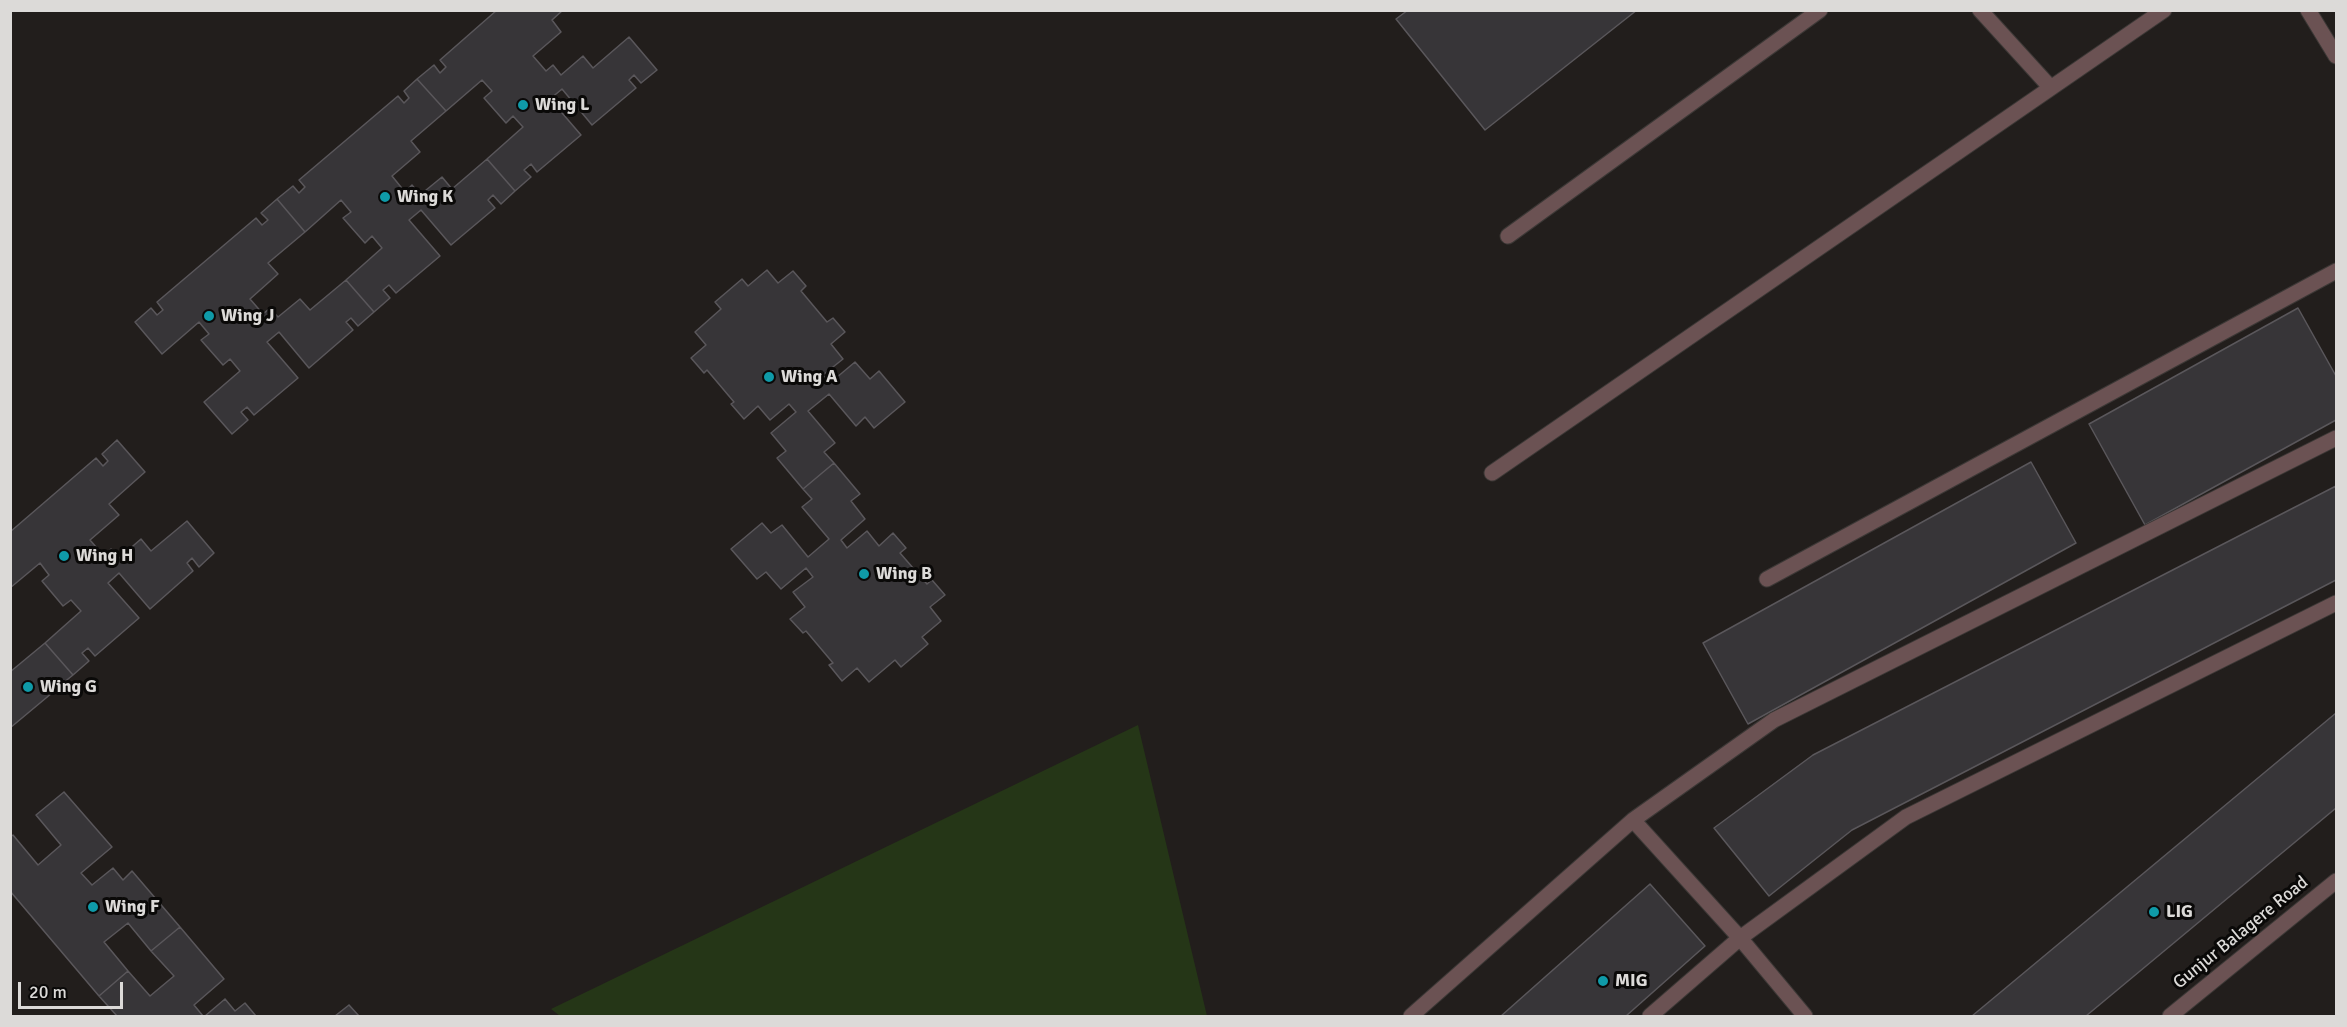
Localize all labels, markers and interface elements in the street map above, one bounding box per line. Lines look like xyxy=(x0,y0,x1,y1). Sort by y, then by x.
place label: Wing L xyxy=(535,94,589,116)
marker: Wing L xyxy=(516,98,530,112)
place label: Wing K xyxy=(397,186,453,208)
marker: Wing K xyxy=(378,190,392,204)
place label: Wing J xyxy=(221,305,275,327)
marker: Wing J xyxy=(202,309,216,323)
place label: Wing A xyxy=(781,366,838,388)
marker: Wing A xyxy=(762,370,776,384)
place label: Wing H xyxy=(76,545,133,567)
marker: Wing H xyxy=(57,549,71,563)
place label: Wing B xyxy=(876,563,932,585)
marker: Wing B xyxy=(857,567,871,581)
place label: Wing G xyxy=(40,676,97,698)
marker: Wing G xyxy=(21,680,35,694)
street label: Gunjur Balagere Road xyxy=(2169,872,2313,994)
place label: Wing F xyxy=(105,896,160,918)
marker: Wing F xyxy=(86,900,100,914)
place label: LIG xyxy=(2166,901,2193,923)
marker: LIG xyxy=(2147,905,2161,919)
scale bar xyxy=(21,970,126,1008)
place label: MIG xyxy=(1615,970,1647,992)
marker: MIG xyxy=(1596,974,1610,988)
text: 20 m xyxy=(29,981,67,1003)

